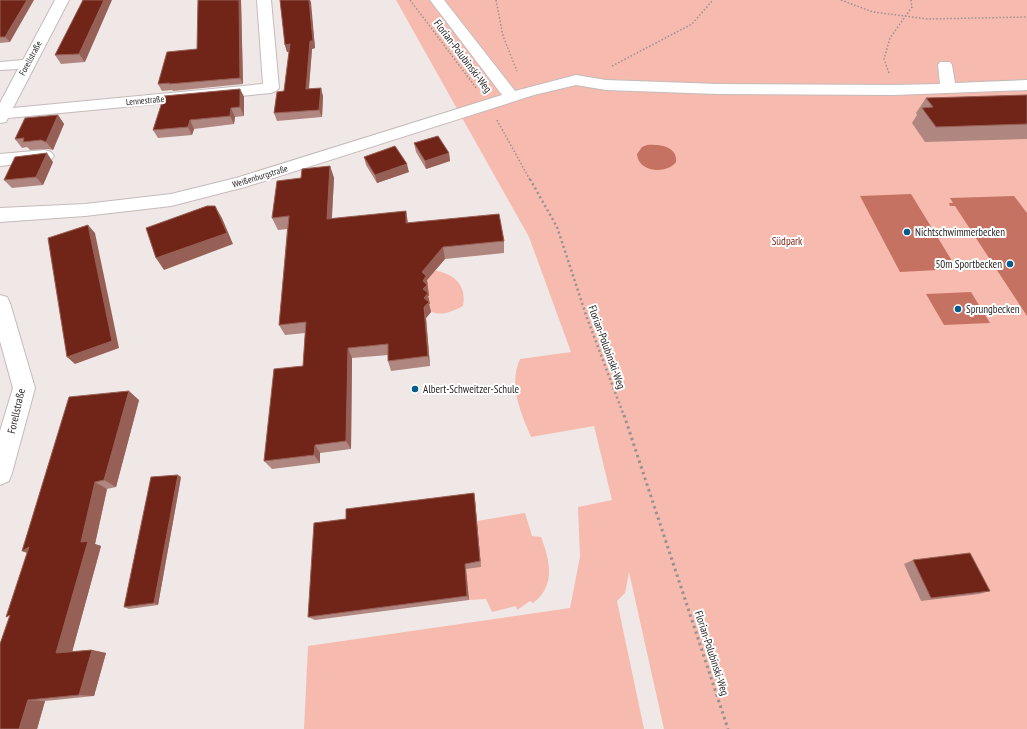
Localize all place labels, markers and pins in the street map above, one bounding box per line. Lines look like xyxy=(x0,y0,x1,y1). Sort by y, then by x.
place label: Nichtschwimmerbecken xyxy=(915,225,1005,239)
marker: Nichtschwimmerbecken xyxy=(902,227,912,237)
place label: 50m Sportbecken xyxy=(935,257,1002,271)
marker: 50m Sportbecken xyxy=(1005,259,1015,269)
place label: Sprungbecken xyxy=(966,302,1020,316)
marker: Sprungbecken xyxy=(953,304,963,314)
place label: Albert-Schweitzer-Schule xyxy=(423,382,520,396)
marker: Albert-Schweitzer-Schule xyxy=(410,384,420,394)

